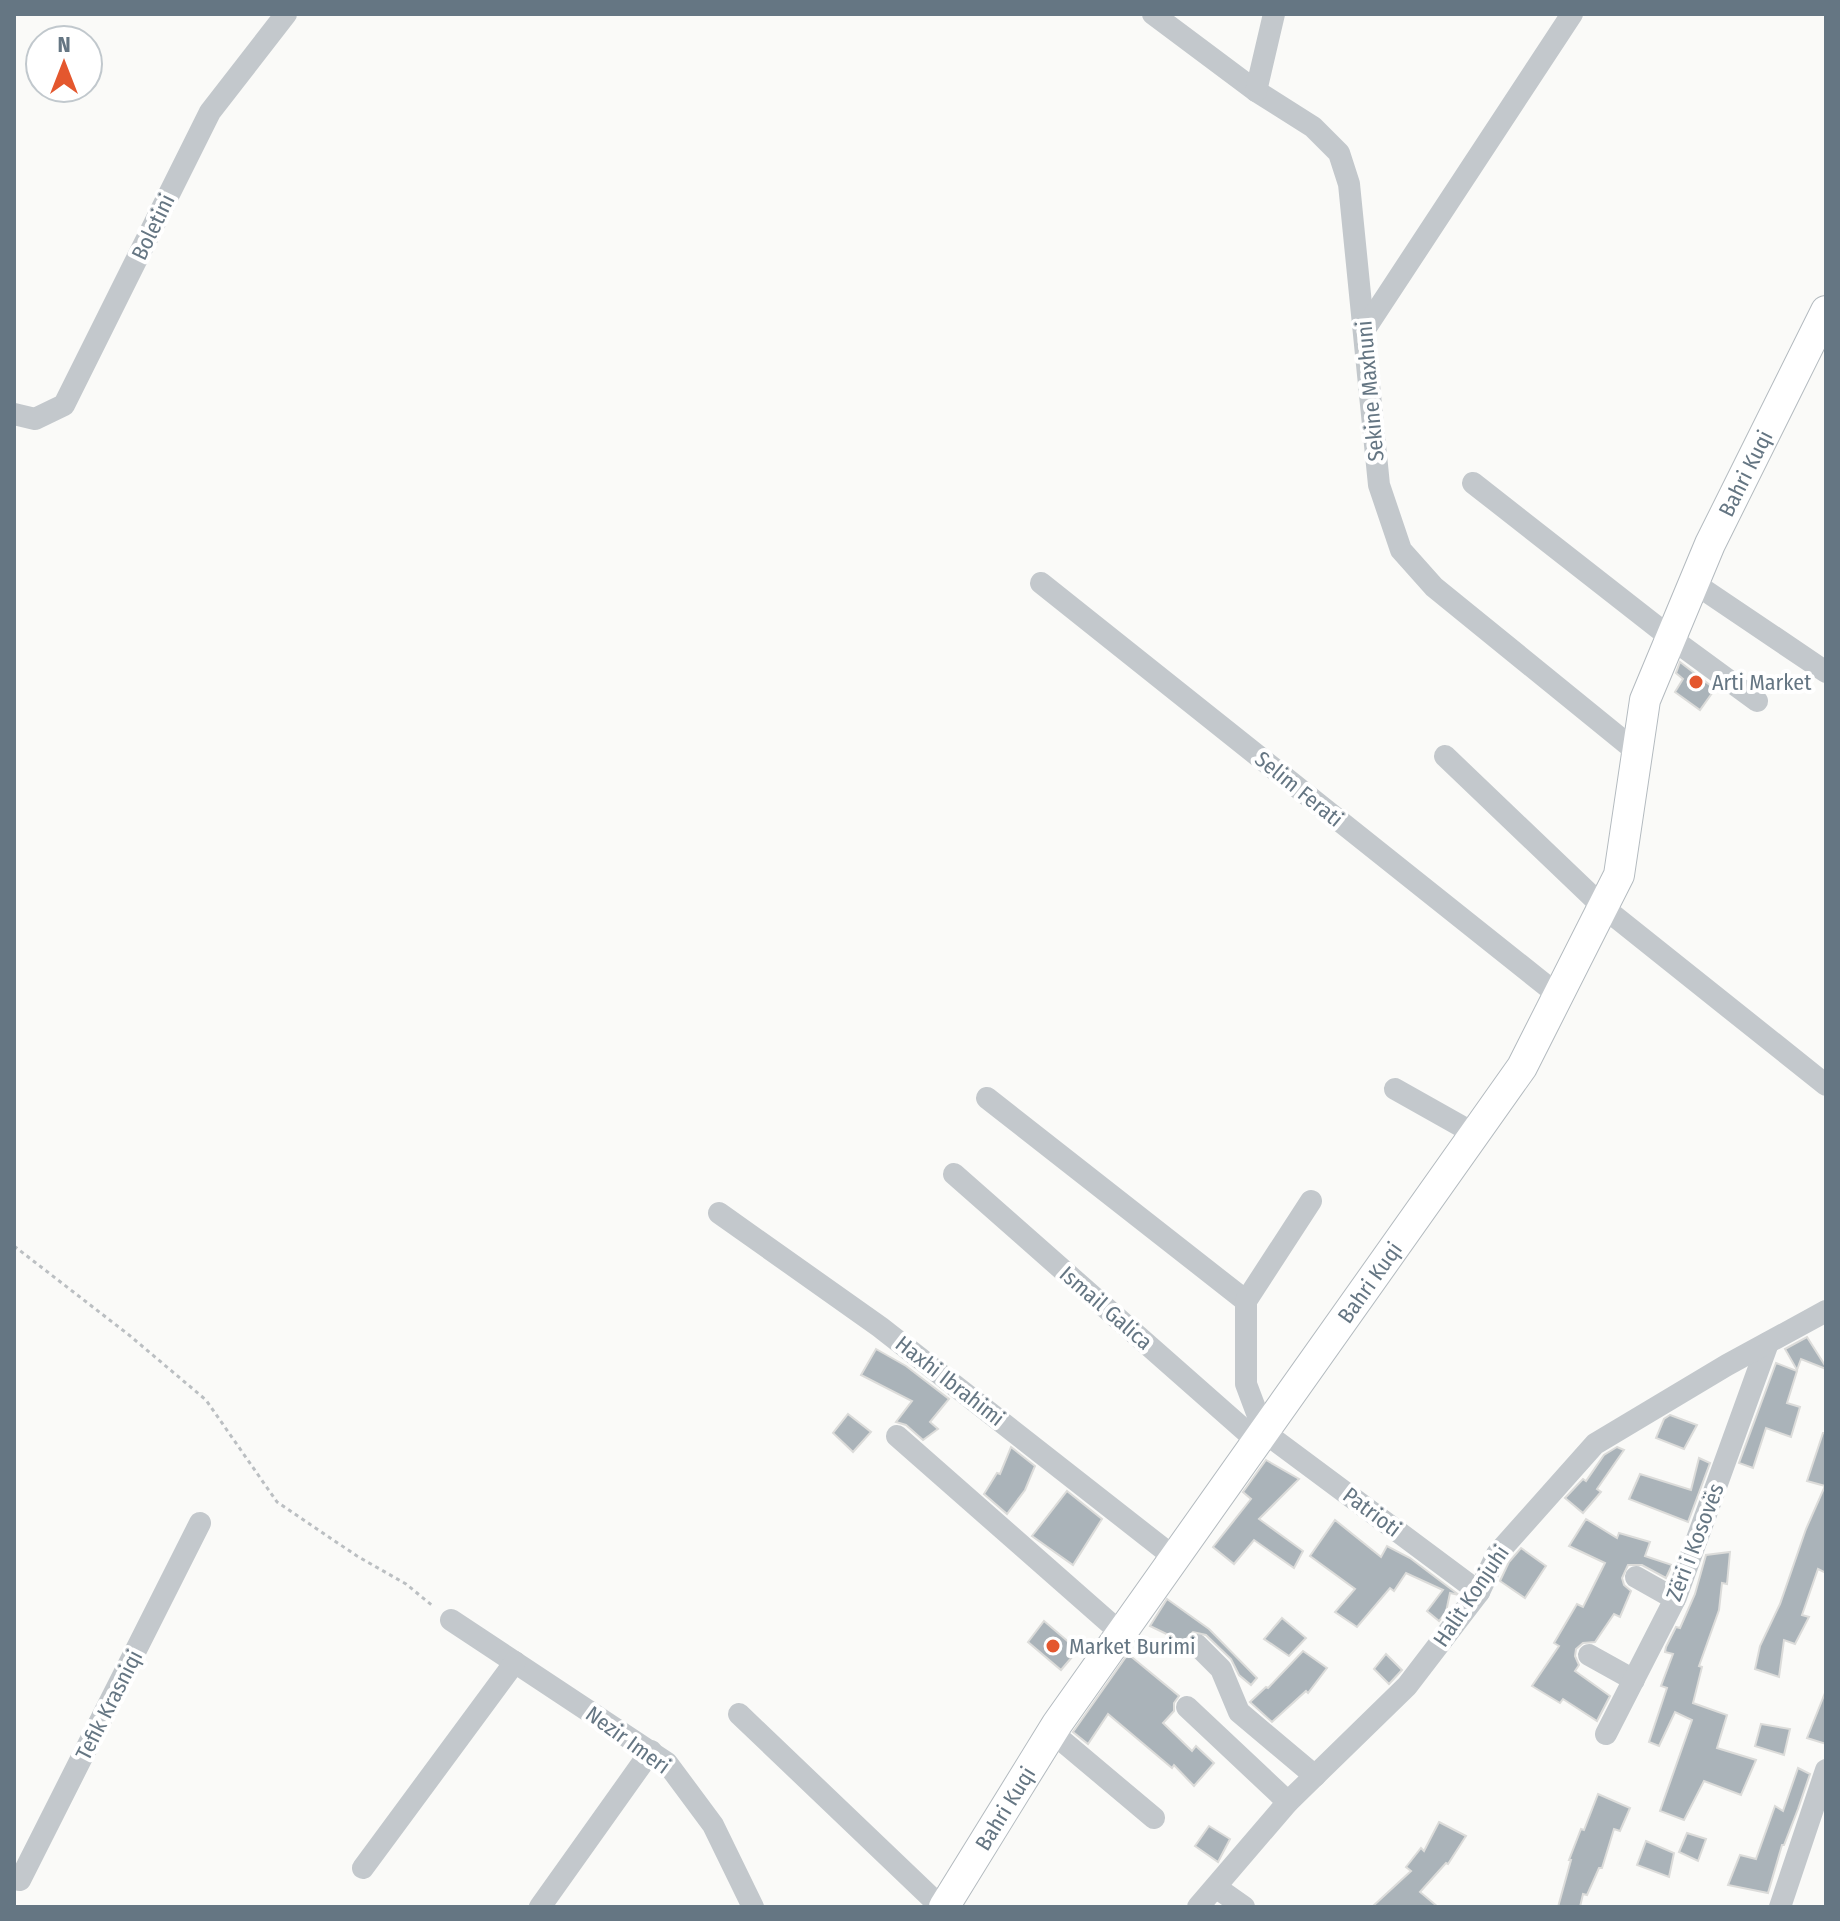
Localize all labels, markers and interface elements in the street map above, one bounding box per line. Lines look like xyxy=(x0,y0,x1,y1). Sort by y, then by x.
north arrow xyxy=(24,24,104,104)
text: N xyxy=(57,31,71,58)
street label: Boletini xyxy=(126,190,180,264)
street label: Sekine Maxhuni xyxy=(1350,319,1390,463)
street label: Bahri Kuqi xyxy=(1712,426,1778,521)
place label: Arti Market xyxy=(1712,669,1812,696)
marker: Arti Market xyxy=(1687,673,1705,691)
street label: Selim Ferati xyxy=(1250,745,1348,833)
street label: Bahri Kuqi xyxy=(1332,1237,1407,1328)
street label: Ismail Galica xyxy=(1054,1260,1158,1356)
street label: Haxhi Ibrahimi xyxy=(890,1330,1010,1432)
street label: Zëri i Kosovës xyxy=(1660,1479,1730,1605)
street label: Patrioti xyxy=(1338,1481,1406,1543)
street label: Halit Konjuhi xyxy=(1427,1540,1515,1652)
place label: Market Burimi xyxy=(1069,1633,1196,1660)
marker: Market Burimi xyxy=(1044,1637,1062,1655)
street label: Tefik Krasniqi xyxy=(70,1645,148,1765)
street label: Nezir Imeri xyxy=(580,1700,676,1780)
street label: Bahri Kuqi xyxy=(969,1762,1041,1855)

